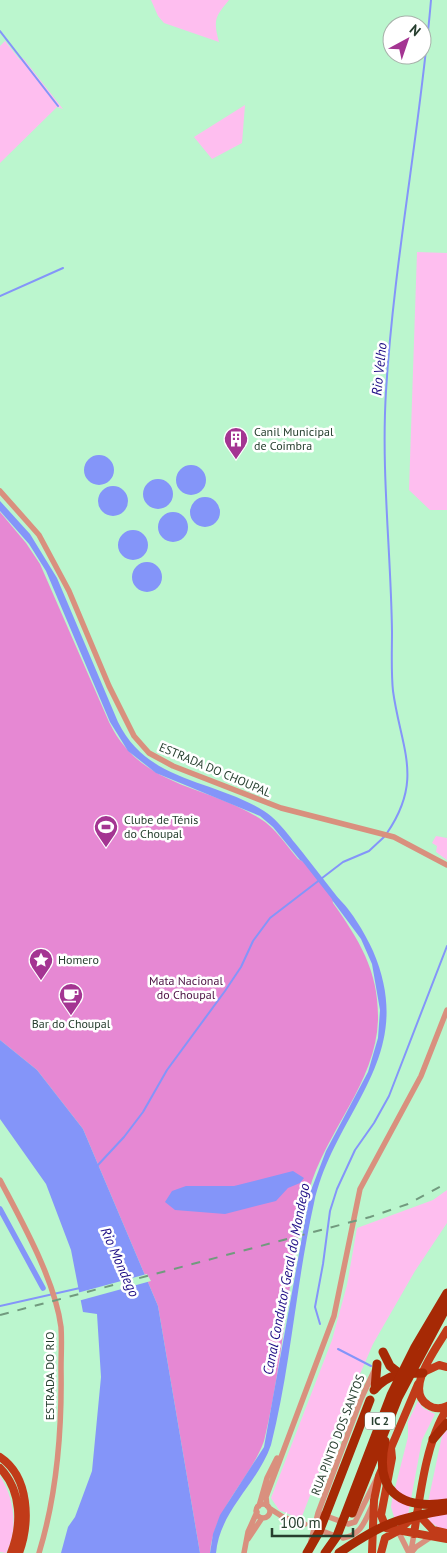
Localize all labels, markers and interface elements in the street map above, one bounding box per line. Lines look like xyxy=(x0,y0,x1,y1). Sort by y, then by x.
north arrow xyxy=(382,15,432,65)
text: N xyxy=(406,20,425,40)
water label: Rio Velho xyxy=(367,341,391,396)
place label: Canil Municipal de Coimbra xyxy=(254,424,334,453)
building icon: Canil Municipal de Coimbra xyxy=(223,426,249,460)
street label: ESTRADA DO CHOUPAL xyxy=(157,739,273,800)
place label: Clube de Ténis do Choupal xyxy=(124,812,198,841)
sports icon: Clube de Ténis do Choupal xyxy=(93,814,119,848)
place icon: Homero xyxy=(28,947,54,981)
place label: Homero xyxy=(58,952,99,967)
park label: Mata Nacional do Choupal xyxy=(149,973,223,1002)
cafe icon: Bar do Choupal xyxy=(58,982,84,1016)
place label: Bar do Choupal xyxy=(32,1016,111,1031)
water label: Canal Condutor Geral do Mondego xyxy=(259,1182,313,1376)
water label: Rio Mondego xyxy=(97,1224,143,1300)
street label: ESTRADA DO RIO xyxy=(42,1332,57,1420)
street label: RUA PINTO DOS SANTOS xyxy=(308,1372,368,1497)
road number: IC 2 xyxy=(365,1412,395,1430)
scale bar xyxy=(272,1506,353,1538)
text: 100 m xyxy=(280,1513,321,1532)

